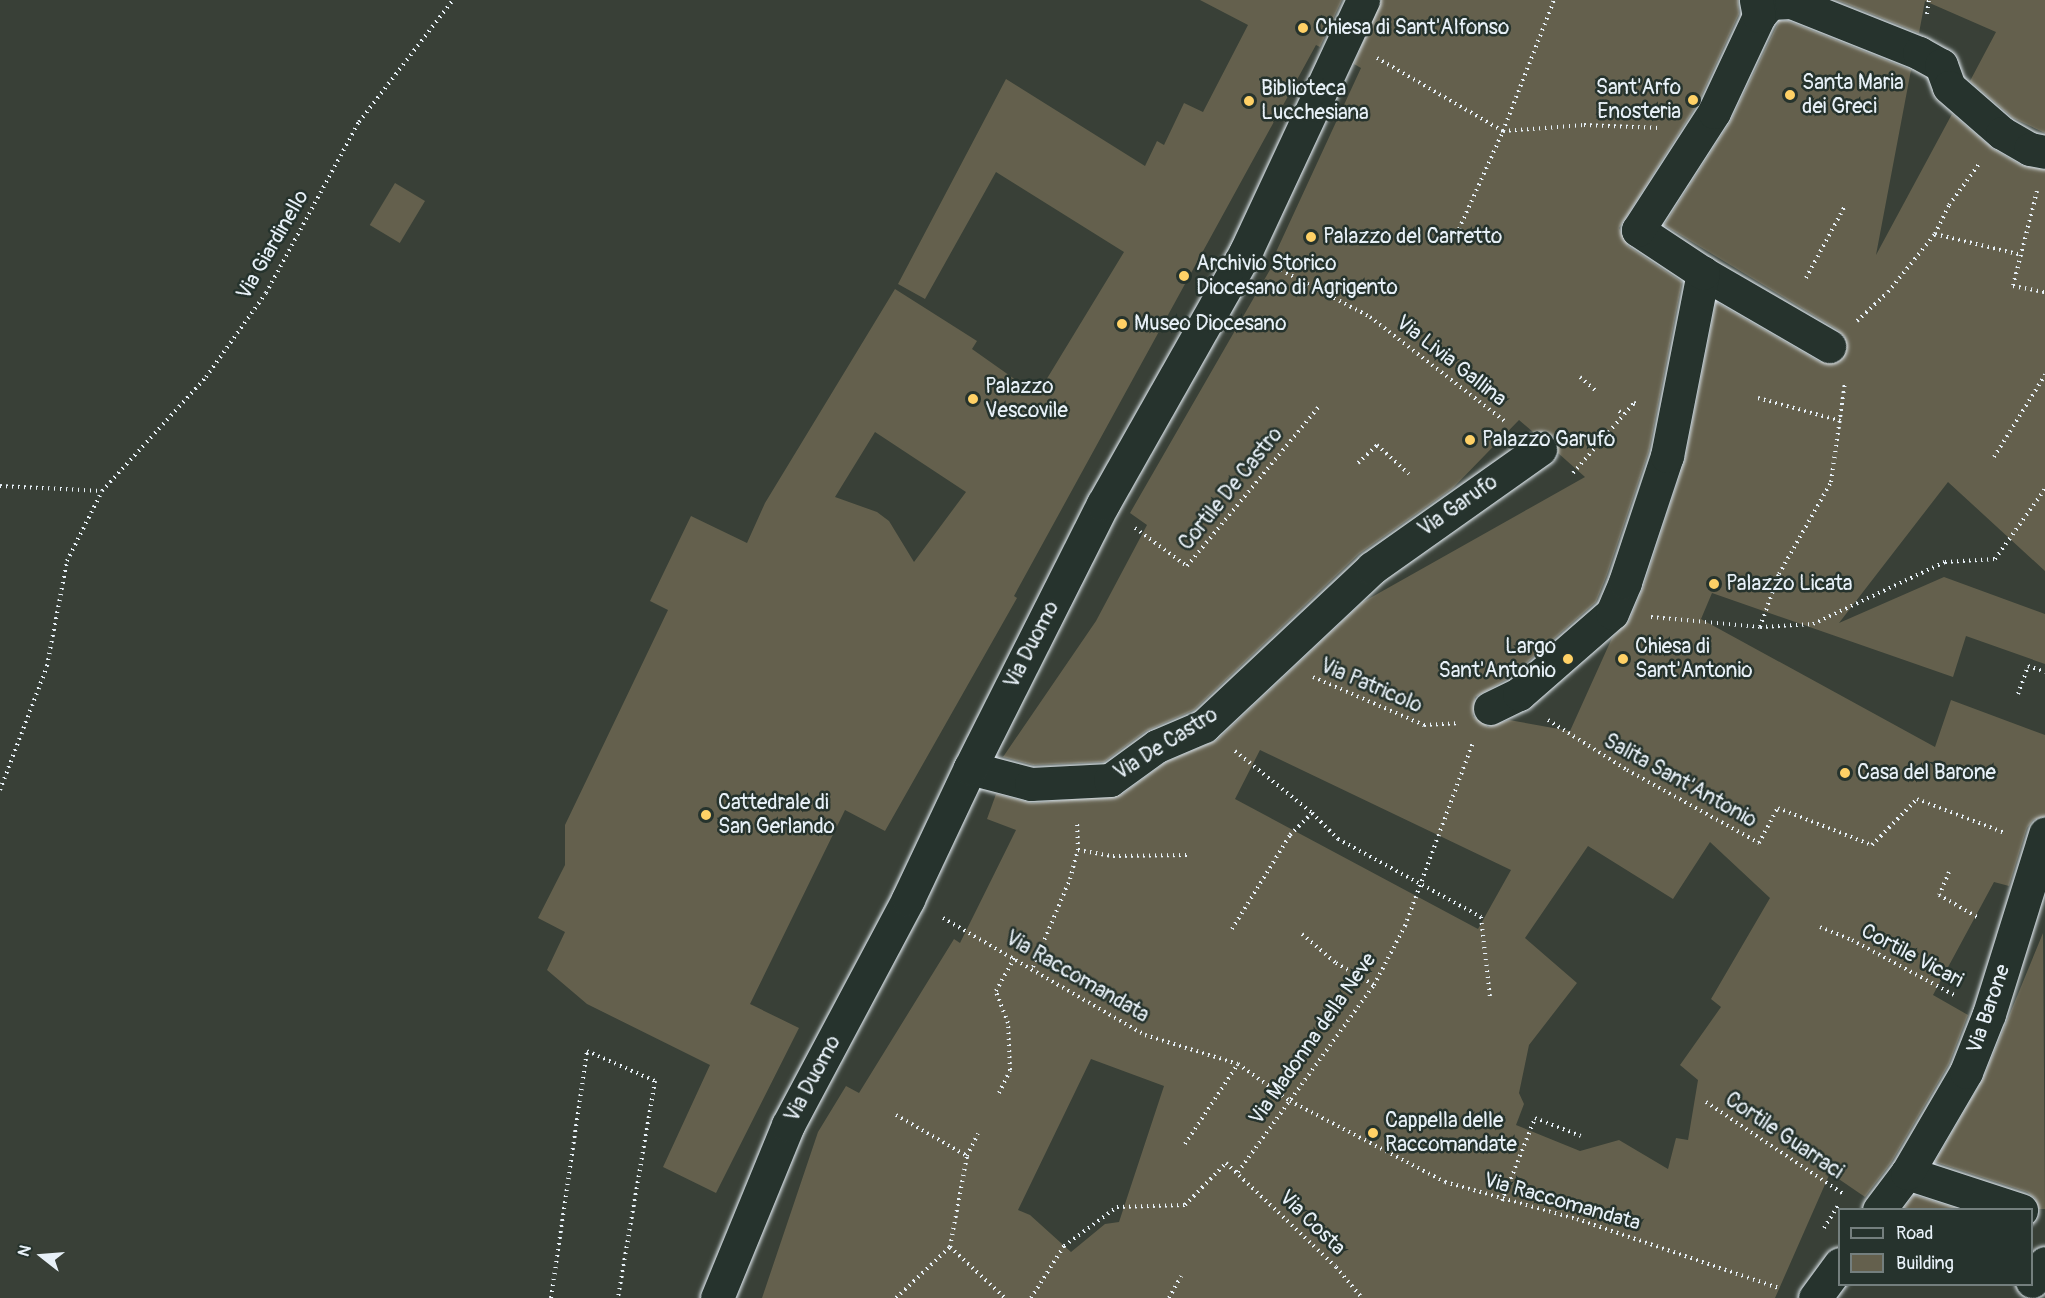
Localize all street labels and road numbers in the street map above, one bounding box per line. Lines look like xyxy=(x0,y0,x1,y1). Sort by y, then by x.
street label: Via Giardinello xyxy=(231,186,315,304)
street label: Via Livia Gallina xyxy=(1391,310,1511,412)
street label: Cortile De Castro xyxy=(1174,422,1288,556)
street label: Via Garufo xyxy=(1414,470,1502,542)
street label: Via Duomo xyxy=(999,597,1065,693)
street label: Via Patricolo xyxy=(1316,653,1426,719)
street label: Via De Castro xyxy=(1109,702,1223,786)
street label: Salita Sant'Antonio xyxy=(1599,729,1761,833)
street label: Cortile Vicari xyxy=(1857,919,1967,993)
street label: Via Raccomandata xyxy=(1001,926,1153,1028)
street label: Via Madonna della Neve xyxy=(1244,948,1382,1130)
street label: Via Barone xyxy=(1962,961,2016,1057)
street label: Via Duomo xyxy=(780,1031,846,1127)
street label: Cortile Guarraci xyxy=(1720,1087,1848,1185)
street label: Via Raccomandata xyxy=(1481,1168,1643,1236)
street label: Via Costa xyxy=(1274,1185,1350,1261)

